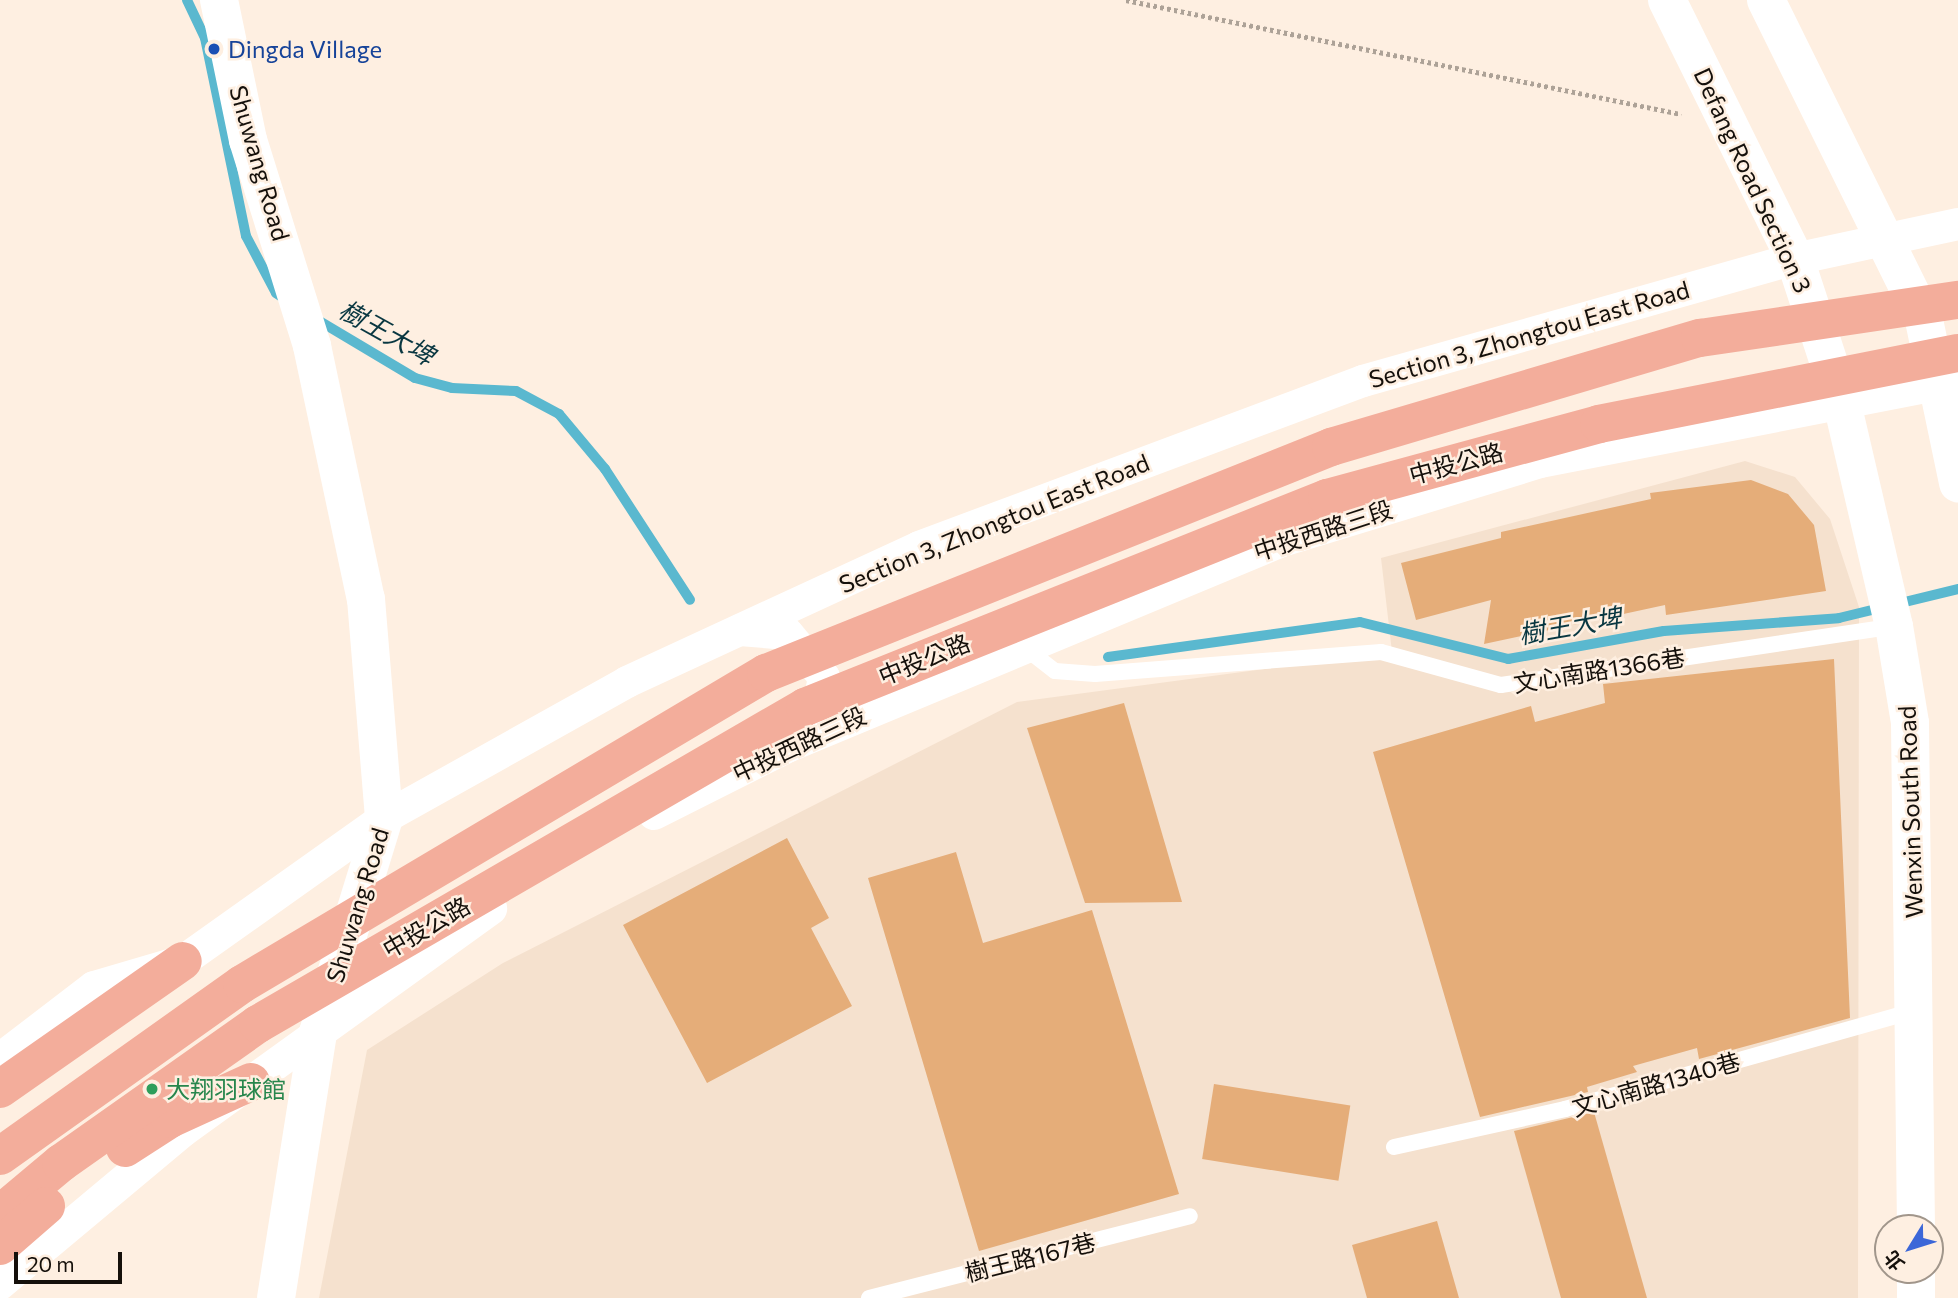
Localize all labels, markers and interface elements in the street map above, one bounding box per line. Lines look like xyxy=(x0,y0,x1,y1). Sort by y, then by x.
place label: Dingda Village xyxy=(228,35,382,63)
marker: Dingda Village xyxy=(206,41,222,57)
street label: Defang Road Section 3 xyxy=(1688,63,1818,297)
street label: Shuwang Road xyxy=(224,82,296,244)
street label: Section 3, Zhongtou East Road xyxy=(1366,274,1692,394)
water label: 樹王大埤 xyxy=(334,293,440,371)
street label: 中投公路 xyxy=(1406,437,1506,489)
street label: Section 3, Zhongtou East Road xyxy=(835,448,1153,598)
street label: 中投西路三段 xyxy=(1250,494,1396,566)
water label: 樹王大埤 xyxy=(1516,601,1624,649)
street label: 中投公路 xyxy=(874,628,974,690)
street label: 文心南路1366巷 xyxy=(1511,642,1687,698)
street label: 中投西路三段 xyxy=(728,701,870,787)
street label: Wenxin South Road xyxy=(1892,705,1928,919)
street label: Shuwang Road xyxy=(320,824,394,986)
street label: 中投公路 xyxy=(377,891,475,963)
street label: 文心南路1340巷 xyxy=(1568,1046,1744,1122)
place label: 大翔羽球館 xyxy=(166,1075,286,1103)
marker: 大翔羽球館 xyxy=(144,1081,160,1097)
north arrow xyxy=(1874,1214,1944,1284)
street label: 樹王路167巷 xyxy=(962,1227,1098,1287)
scale bar xyxy=(18,1238,126,1282)
text: 北 xyxy=(1879,1246,1909,1276)
text: 20 m xyxy=(27,1251,75,1276)

